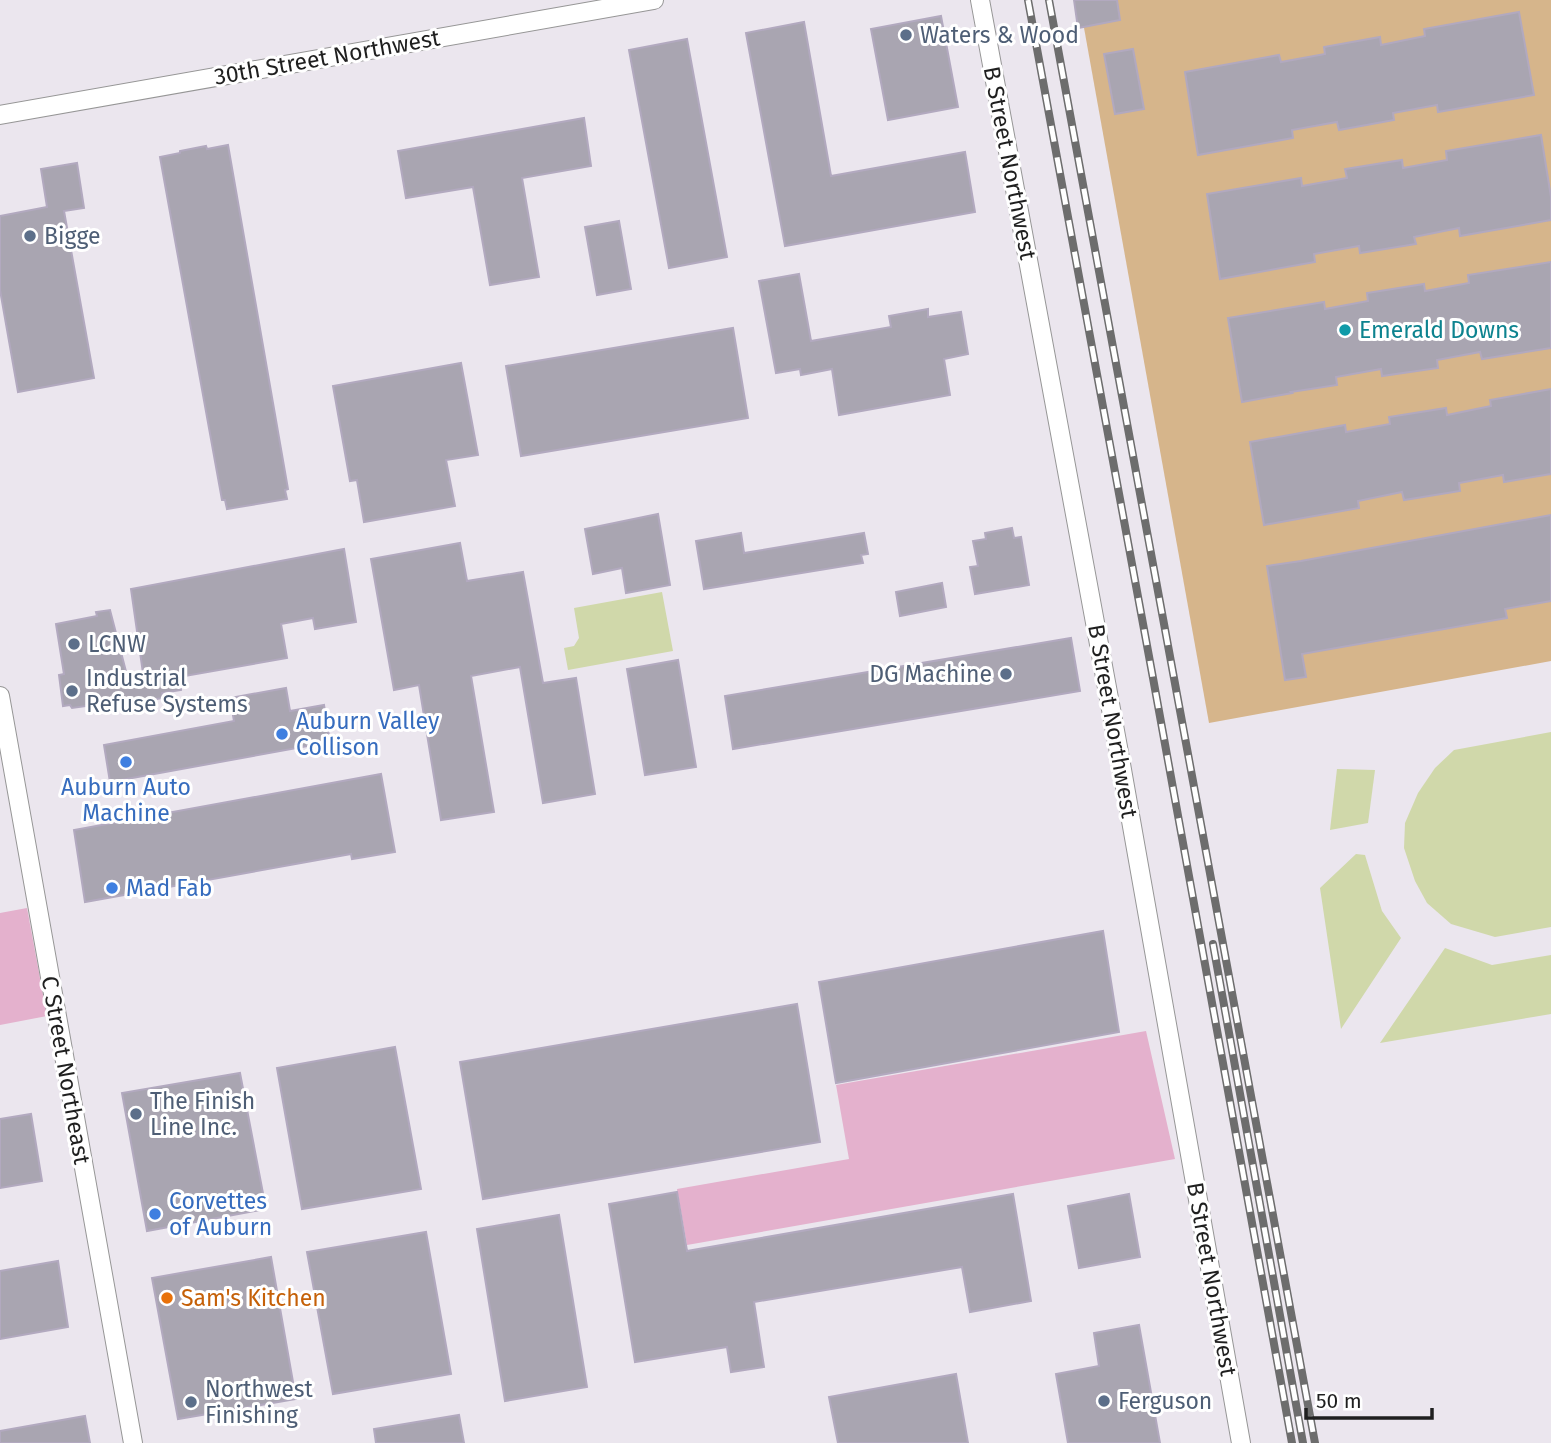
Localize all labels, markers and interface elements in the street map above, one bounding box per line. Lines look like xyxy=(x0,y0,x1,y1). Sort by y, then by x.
place label: Waters & Wood xyxy=(920,21,1079,49)
street label: 30th Street Northwest xyxy=(212,23,443,91)
marker: Waters & Wood xyxy=(898,27,914,43)
street label: B Street Northwest xyxy=(978,64,1043,263)
place label: Bigge xyxy=(44,222,101,250)
marker: Bigge xyxy=(22,228,38,244)
place label: Emerald Downs xyxy=(1359,316,1519,344)
marker: Emerald Downs xyxy=(1337,322,1353,338)
street label: B Street Northwest xyxy=(1082,622,1144,821)
place label: LCNW xyxy=(88,630,146,658)
marker: LCNW xyxy=(66,636,82,652)
place label: DG Machine xyxy=(869,660,992,688)
place label: Industrial Refuse Systems xyxy=(86,664,248,718)
marker: DG Machine xyxy=(998,666,1014,682)
marker: Industrial Refuse Systems xyxy=(64,683,80,699)
place label: Auburn Valley Collison xyxy=(296,707,440,761)
marker: Auburn Valley Collison xyxy=(274,726,290,742)
marker: Auburn Auto Machine xyxy=(118,754,134,770)
place label: Auburn Auto Machine xyxy=(61,773,191,827)
place label: Mad Fab xyxy=(126,874,212,902)
marker: Mad Fab xyxy=(104,880,120,896)
street label: C Street Northeast xyxy=(36,974,96,1167)
place label: The Finish Line Inc. xyxy=(150,1087,255,1141)
marker: The Finish Line Inc. xyxy=(128,1106,144,1122)
street label: B Street Northwest xyxy=(1181,1180,1243,1379)
place label: Corvettes of Auburn xyxy=(169,1187,272,1241)
marker: Corvettes of Auburn xyxy=(147,1206,163,1222)
place label: Sam's Kitchen xyxy=(181,1284,326,1312)
marker: Sam's Kitchen xyxy=(159,1290,175,1306)
place label: Northwest Finishing xyxy=(205,1375,314,1429)
scale bar xyxy=(1306,1376,1432,1420)
place label: Ferguson xyxy=(1118,1387,1212,1415)
text: 50 m xyxy=(1316,1388,1362,1414)
marker: Ferguson xyxy=(1096,1393,1112,1409)
marker: Northwest Finishing xyxy=(183,1394,199,1410)

